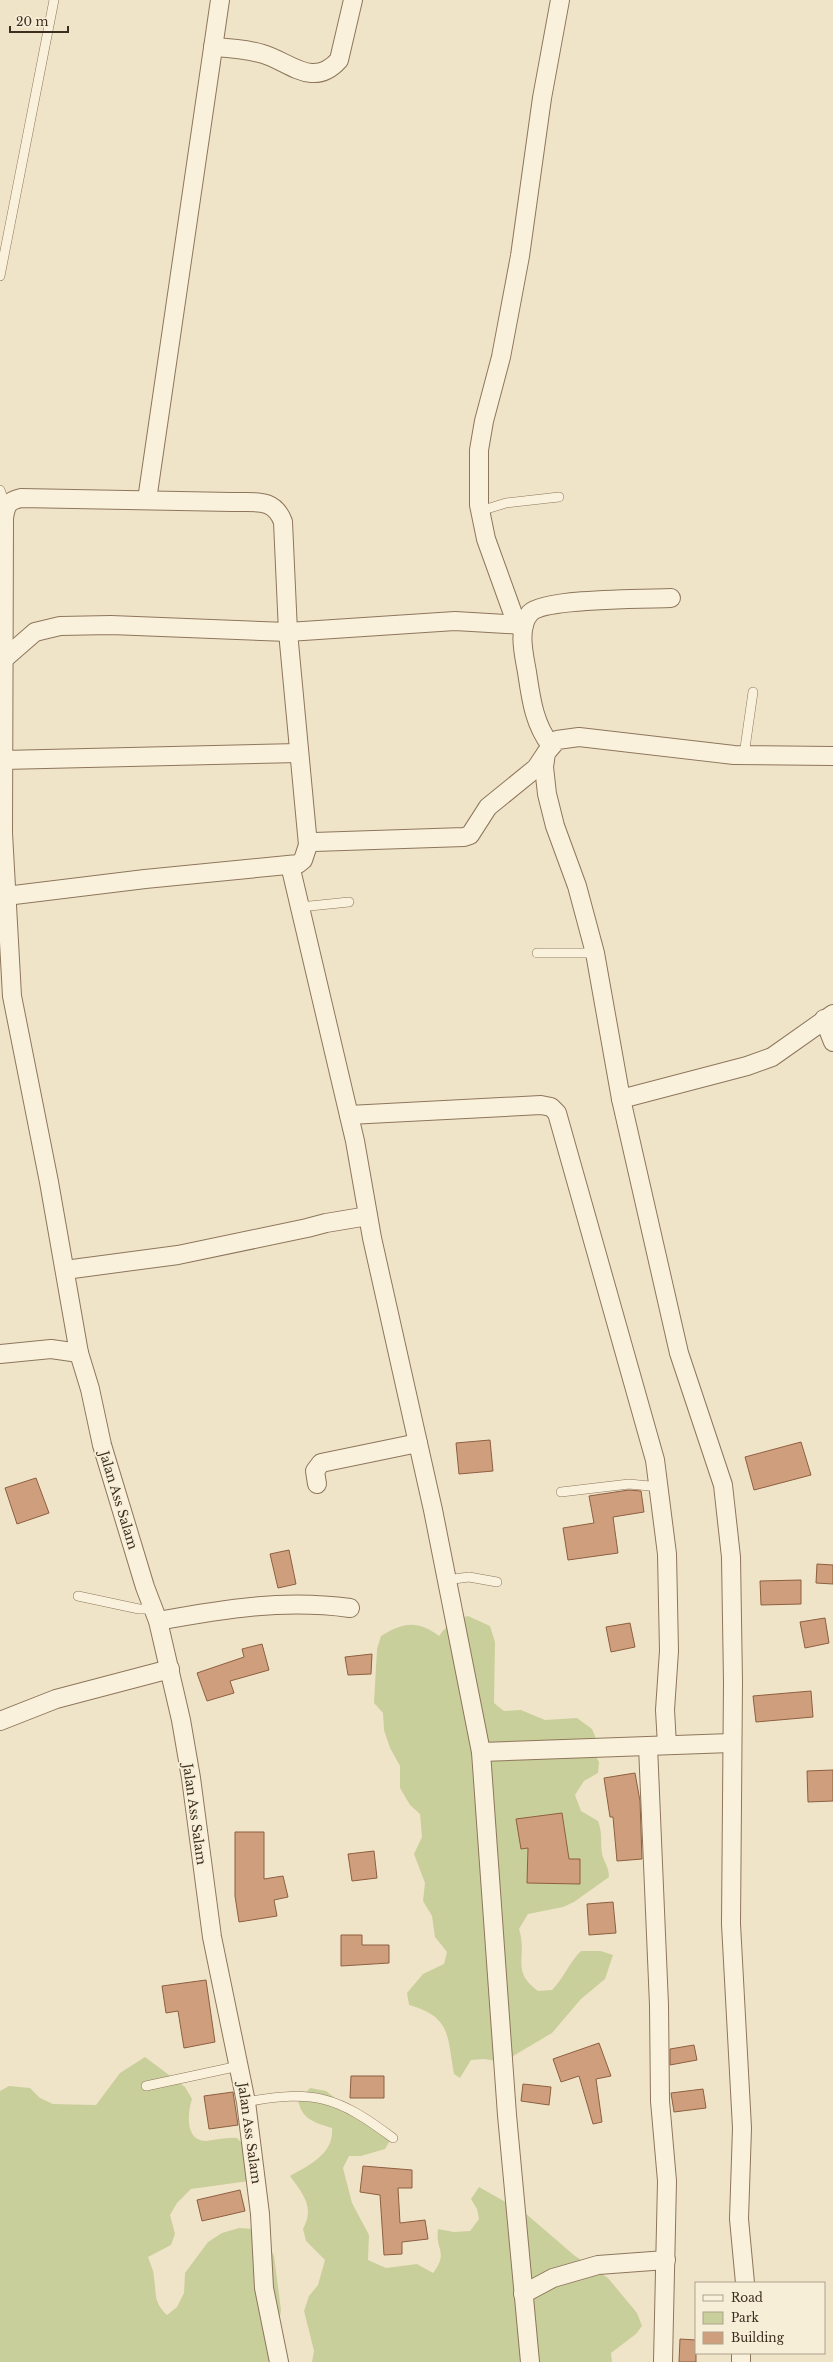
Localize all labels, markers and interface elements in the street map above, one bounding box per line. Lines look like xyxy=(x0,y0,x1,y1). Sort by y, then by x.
scale bar xyxy=(10,8,68,34)
text: 20 m xyxy=(16,14,48,29)
street label: Jalan Ass Salam xyxy=(95,1447,142,1551)
street label: Jalan Ass Salam xyxy=(179,1760,210,1866)
street label: Jalan Ass Salam xyxy=(234,2079,265,2185)
legend xyxy=(695,2282,825,2354)
text: Road xyxy=(731,2290,763,2305)
text: Park xyxy=(731,2310,759,2325)
text: Building xyxy=(731,2330,785,2345)

